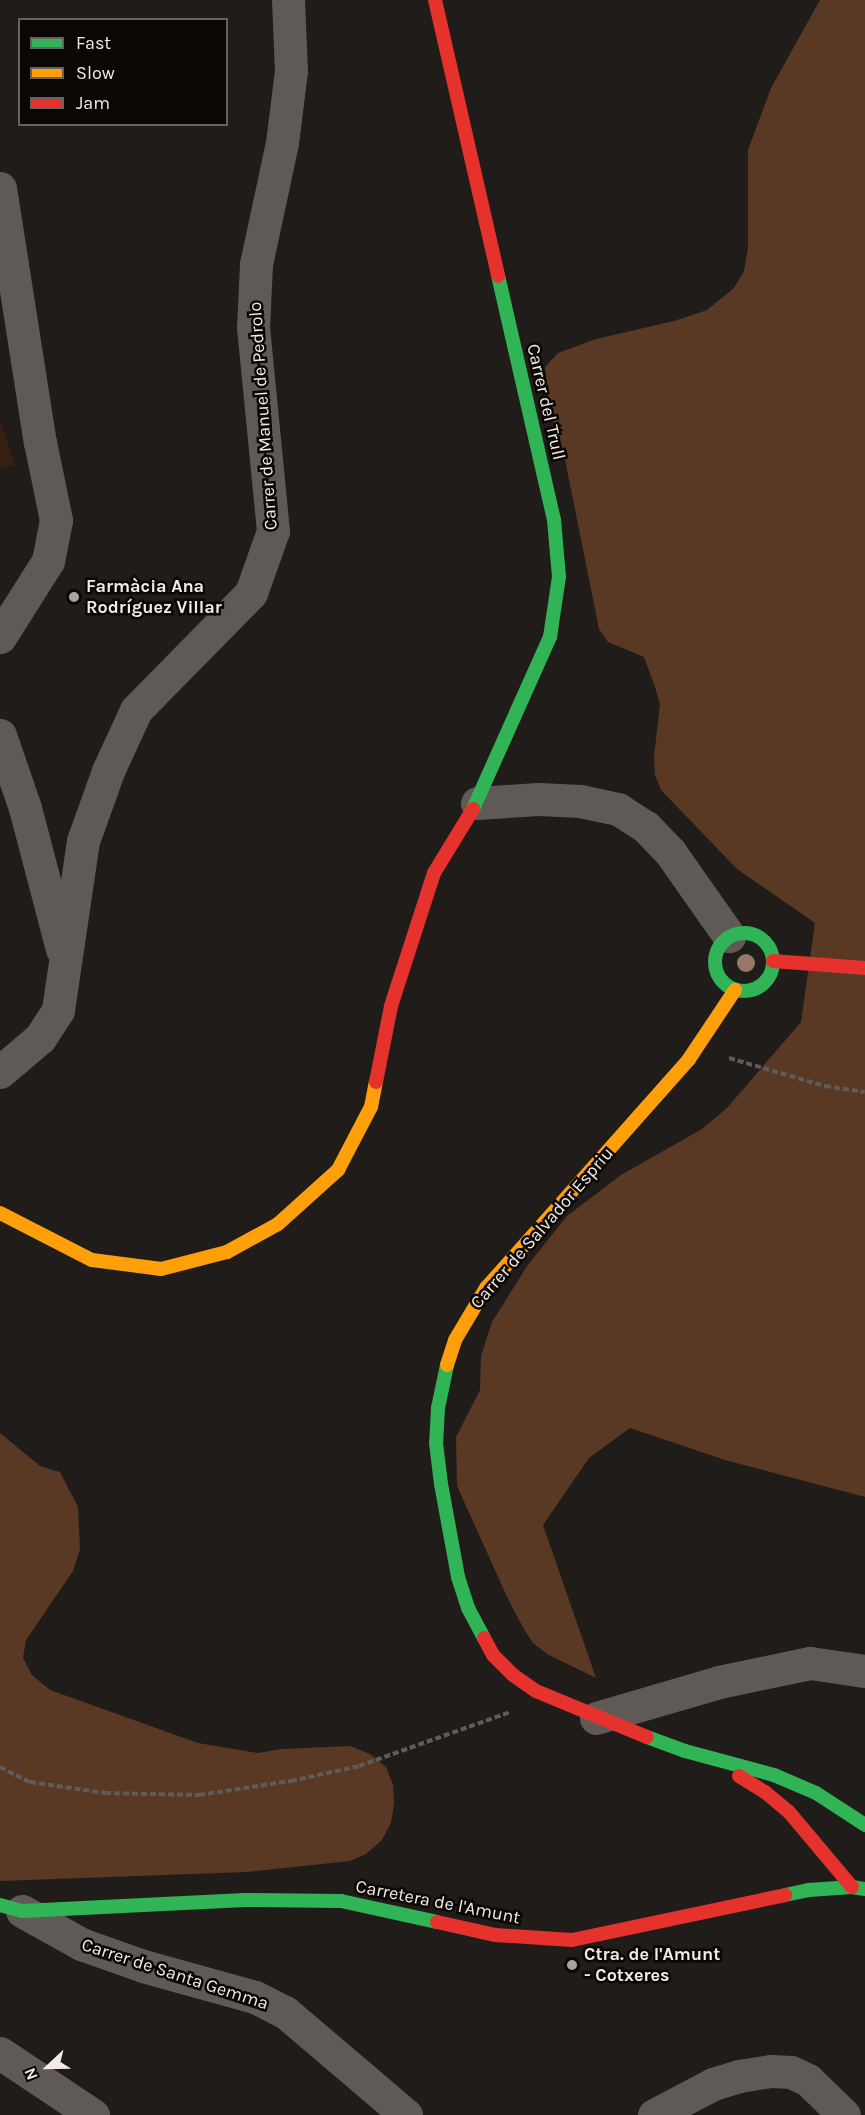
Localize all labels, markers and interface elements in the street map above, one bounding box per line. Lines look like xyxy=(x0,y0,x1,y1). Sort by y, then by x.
legend xyxy=(18,18,228,126)
text: Fast xyxy=(76,32,111,54)
text: Slow xyxy=(76,62,115,84)
text: Jam xyxy=(76,92,110,114)
street label: Carrer de Manuel de Pedrolo xyxy=(244,301,282,531)
street label: Carrer del Trull xyxy=(522,342,570,462)
place label: Farmàcia Ana Rodríguez Villar xyxy=(86,576,222,618)
marker: Farmàcia Ana Rodríguez Villar xyxy=(67,590,81,604)
street label: Carrer de Salvador Espriu xyxy=(466,1143,618,1313)
street label: Carretera de l'Amunt xyxy=(354,1875,522,1929)
street label: Carrer de Santa Gemma xyxy=(79,1934,271,2014)
place label: Ctra. de l'Amunt - Cotxeres xyxy=(584,1944,720,1986)
marker: Ctra. de l'Amunt - Cotxeres xyxy=(565,1958,579,1972)
north arrow xyxy=(18,2037,78,2097)
text: N xyxy=(20,2065,42,2083)

